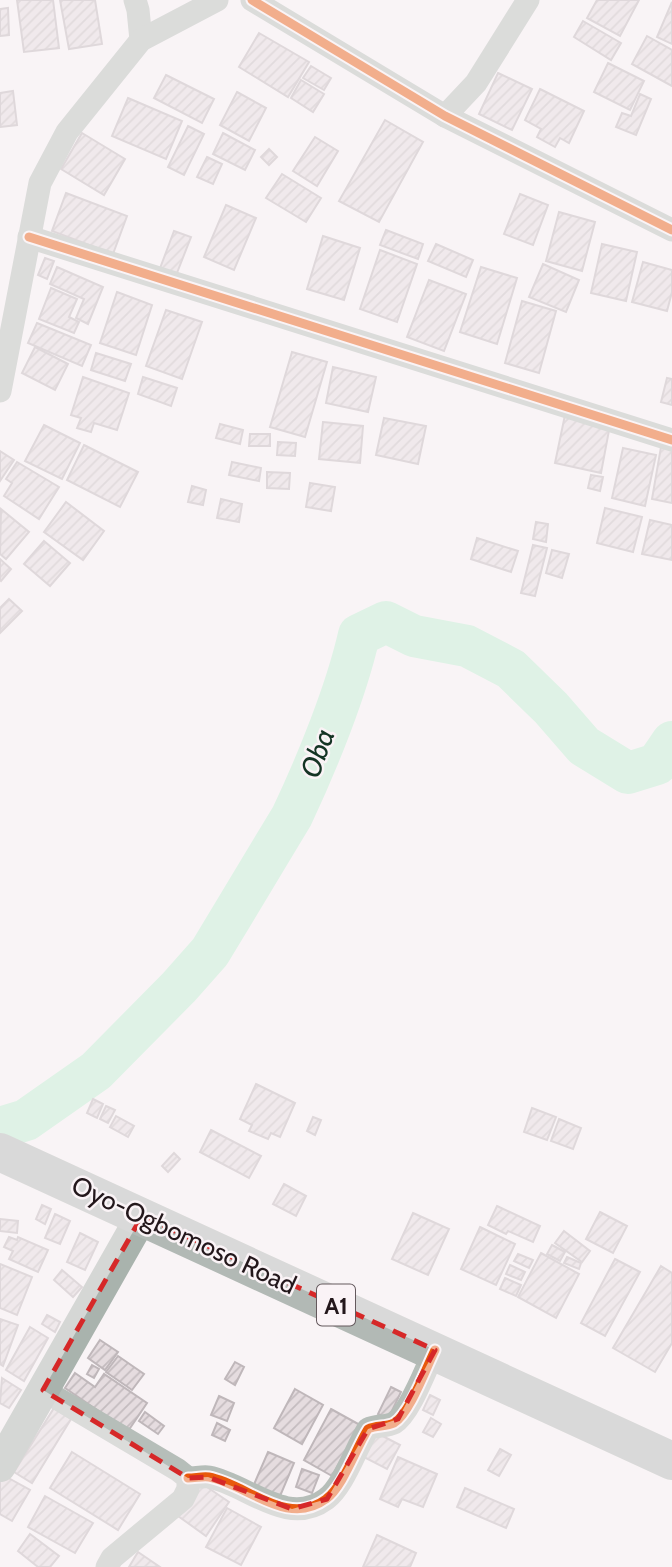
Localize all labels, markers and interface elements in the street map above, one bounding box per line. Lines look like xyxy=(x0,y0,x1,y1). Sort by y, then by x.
water label: Oba xyxy=(293,724,341,782)
street label: Oyo-Ogbomoso Road xyxy=(67,1169,301,1301)
road number: A1 xyxy=(317,1284,355,1325)

